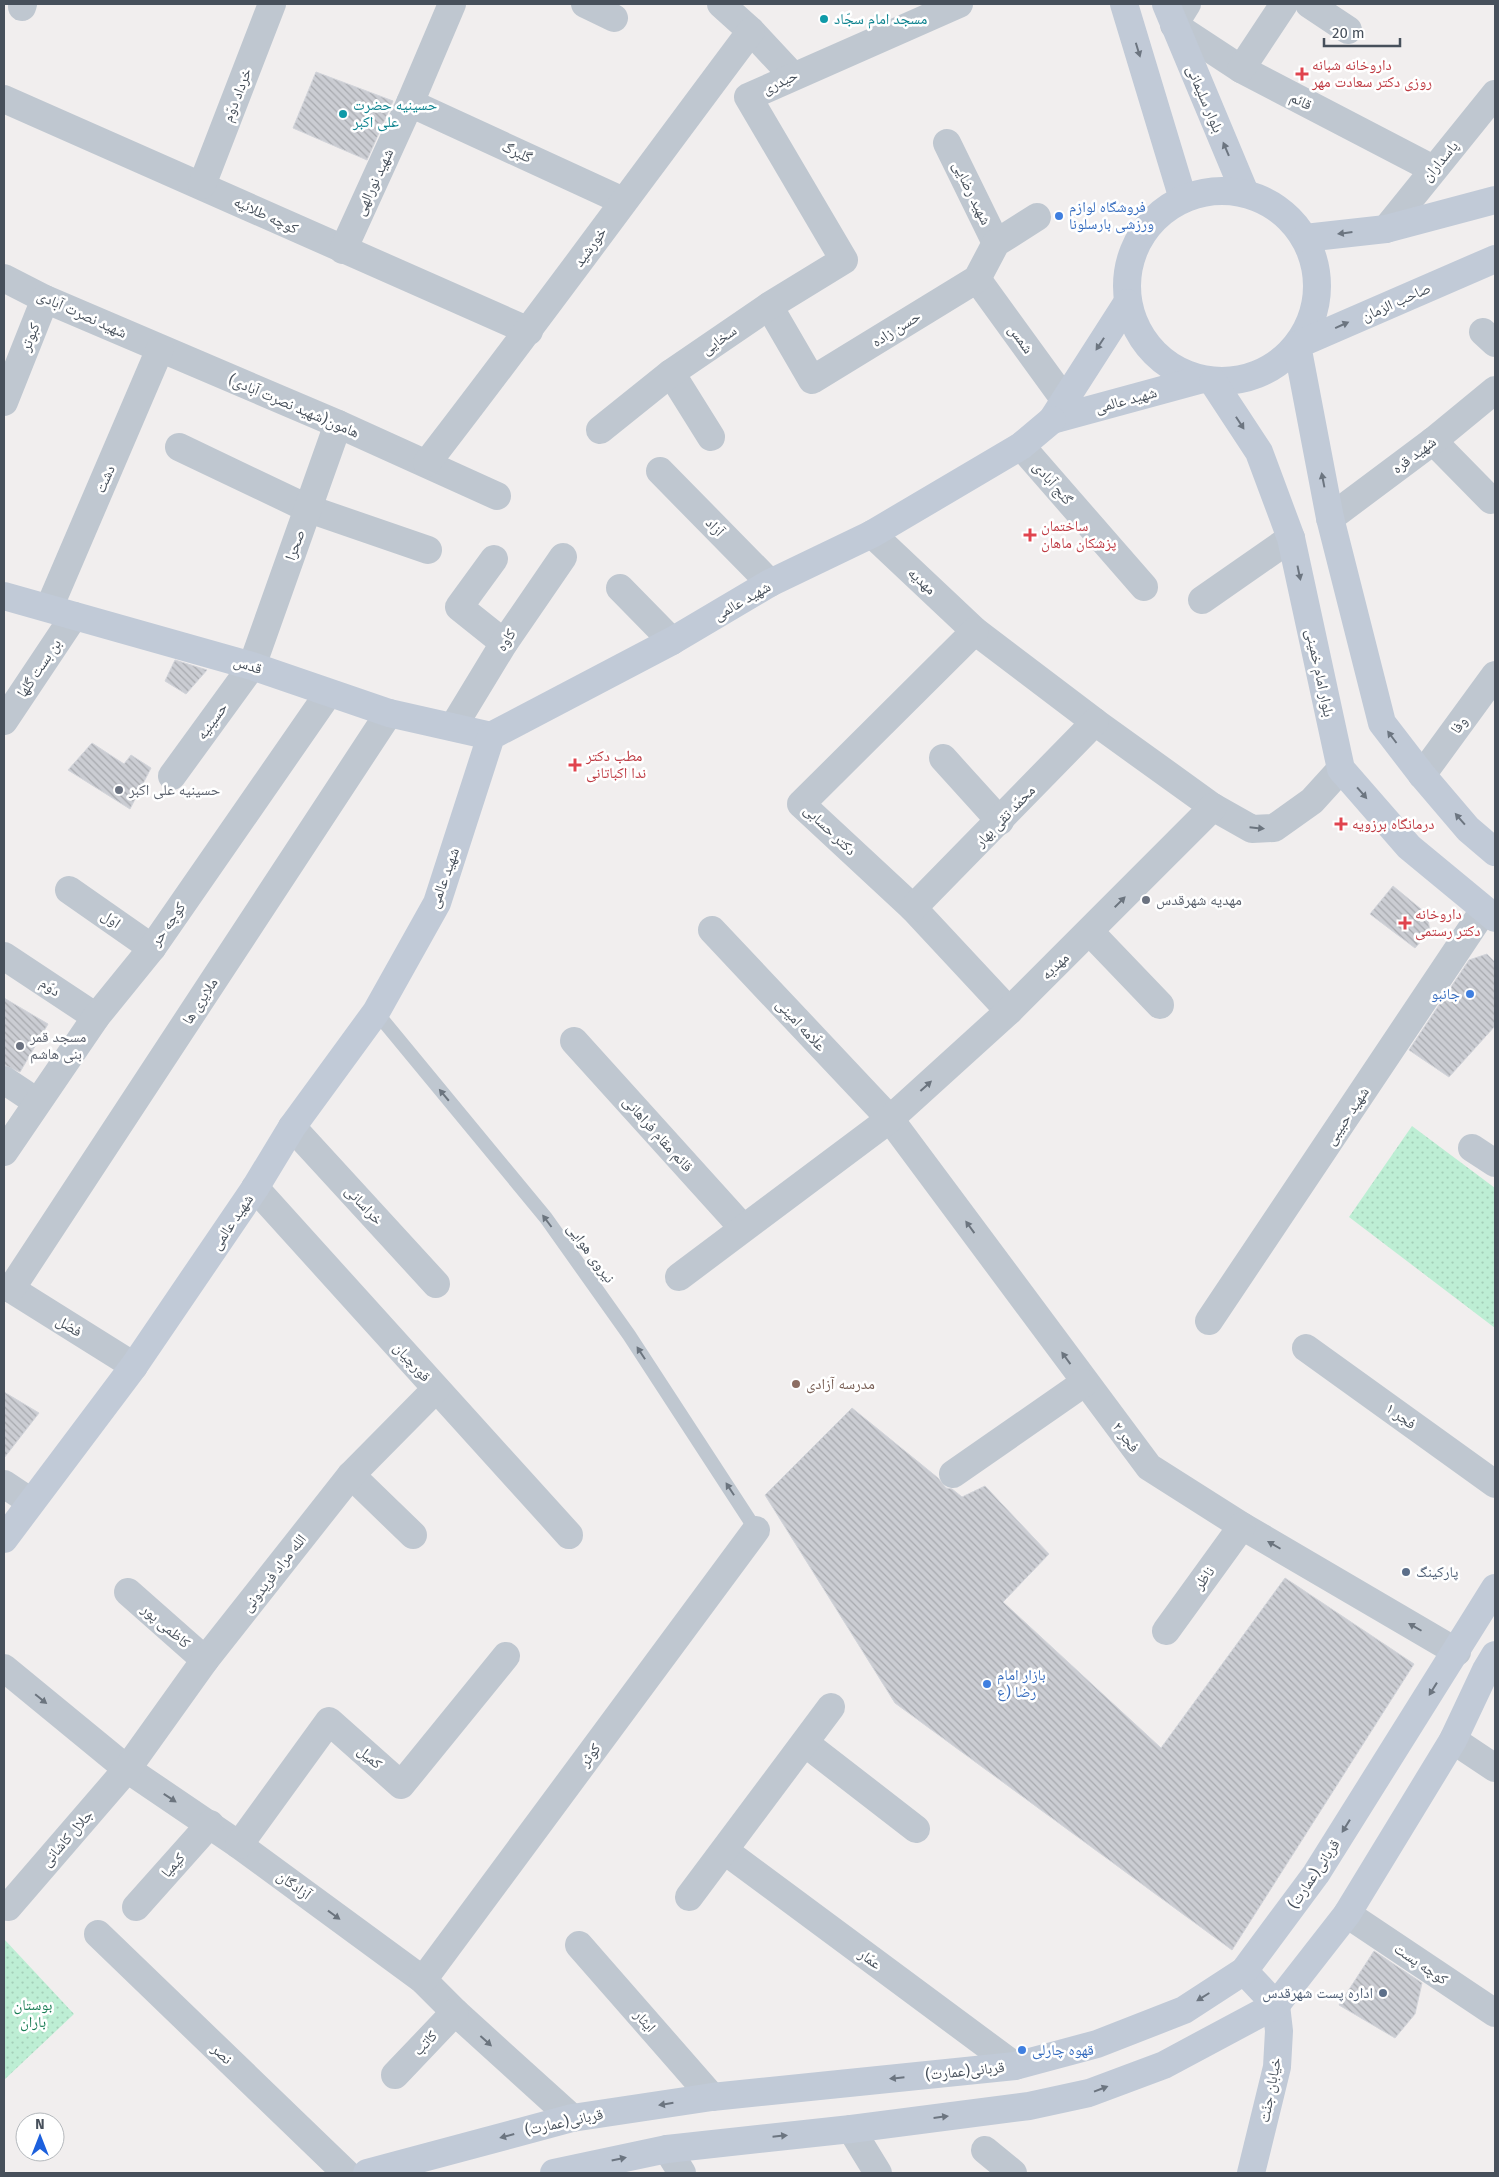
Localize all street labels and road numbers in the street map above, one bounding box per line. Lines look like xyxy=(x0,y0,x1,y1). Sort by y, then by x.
street label: بلوار سلیمانی xyxy=(1182,63,1227,136)
street label: خرداد دوّم xyxy=(219,65,257,125)
street label: حیدری xyxy=(759,66,801,99)
street label: قائم xyxy=(1287,88,1315,115)
street label: گلبرگ xyxy=(499,137,535,167)
street label: پاسداران xyxy=(1418,137,1463,186)
street label: شهید نورالهی xyxy=(351,146,398,219)
street label: شهید رضایی xyxy=(948,158,995,228)
street label: کوچه طلائیه xyxy=(231,192,301,238)
street label: خورشید xyxy=(570,223,611,270)
street label: صاحب الزمان xyxy=(1359,279,1434,326)
street label: شهید نصرت آبادی xyxy=(34,286,130,343)
street label: حسن زاده xyxy=(868,307,925,352)
street label: کبوتر xyxy=(16,320,44,355)
street label: سخایی xyxy=(698,321,741,359)
street label: شمس xyxy=(1004,321,1038,358)
street label: (شهید نصرت آبادی)هامون xyxy=(226,370,362,443)
street label: شهید عالمی xyxy=(1093,383,1159,418)
street label: شهید قره xyxy=(1388,433,1440,477)
street label: گنج آبادی xyxy=(1029,458,1077,509)
street label: دشت xyxy=(91,462,119,496)
street label: آزاد xyxy=(702,514,729,541)
street label: صحرا xyxy=(281,527,309,563)
street label: مهدیه xyxy=(904,564,940,598)
street label: شهید عالمی xyxy=(710,577,774,625)
street label: کاوه xyxy=(492,625,520,655)
street label: بلوار امام خمینی xyxy=(1301,627,1338,719)
street label: بن بست گلها xyxy=(13,635,66,701)
street label: قدس xyxy=(231,652,264,679)
street label: حسینیه xyxy=(193,699,232,743)
street label: وفا xyxy=(1447,713,1471,737)
street label: محمّد تقی بهار xyxy=(970,781,1040,852)
street label: دکتر حسابی xyxy=(799,801,860,860)
street label: شهید عالمی xyxy=(425,845,464,911)
street label: کوچه حر xyxy=(146,899,189,950)
street label: اوّل xyxy=(97,906,124,933)
street label: مهدیه xyxy=(1037,948,1073,983)
street label: دوّم xyxy=(36,974,64,1001)
street label: ملایری ها xyxy=(178,974,223,1028)
street label: علّامه امینی xyxy=(772,995,830,1056)
street label: شهید حبیبی xyxy=(1321,1083,1374,1149)
street label: قائم مقام فراهانی xyxy=(619,1092,697,1176)
street label: خراسانی xyxy=(341,1182,387,1229)
street label: شهید عالمی xyxy=(207,1191,258,1254)
street label: نیروی هوایی xyxy=(562,1220,619,1287)
street label: فضل xyxy=(52,1311,85,1342)
street label: قورچیان xyxy=(389,1339,434,1386)
street label: فجر ۱ xyxy=(1382,1399,1420,1433)
street label: فجر ۲ xyxy=(1109,1418,1143,1456)
street label: الله مراد فریدونی xyxy=(238,1530,311,1616)
street label: ناظر xyxy=(1189,1563,1218,1594)
street label: کاظمی پور xyxy=(137,1599,194,1653)
street label: کوثر xyxy=(575,1740,605,1771)
street label: کمیل xyxy=(353,1741,386,1773)
street label: جلال کاشانی xyxy=(37,1805,98,1871)
street label: (عمارت)قربانی xyxy=(1284,1836,1344,1913)
street label: کیمیا xyxy=(157,1849,189,1881)
street label: آزادگان xyxy=(273,1867,316,1905)
street label: کوچه پست xyxy=(1391,1940,1451,1989)
street label: عمّار xyxy=(854,1944,885,1973)
street label: ایثار xyxy=(630,2005,660,2036)
street label: کاتب xyxy=(409,2027,441,2059)
street label: نصر xyxy=(207,2039,236,2068)
street label: خیابان جنّت xyxy=(1255,2056,1286,2124)
street label: (عمارت)قربانی xyxy=(925,2058,1006,2085)
street label: (عمارت)قربانی xyxy=(523,2105,605,2140)

